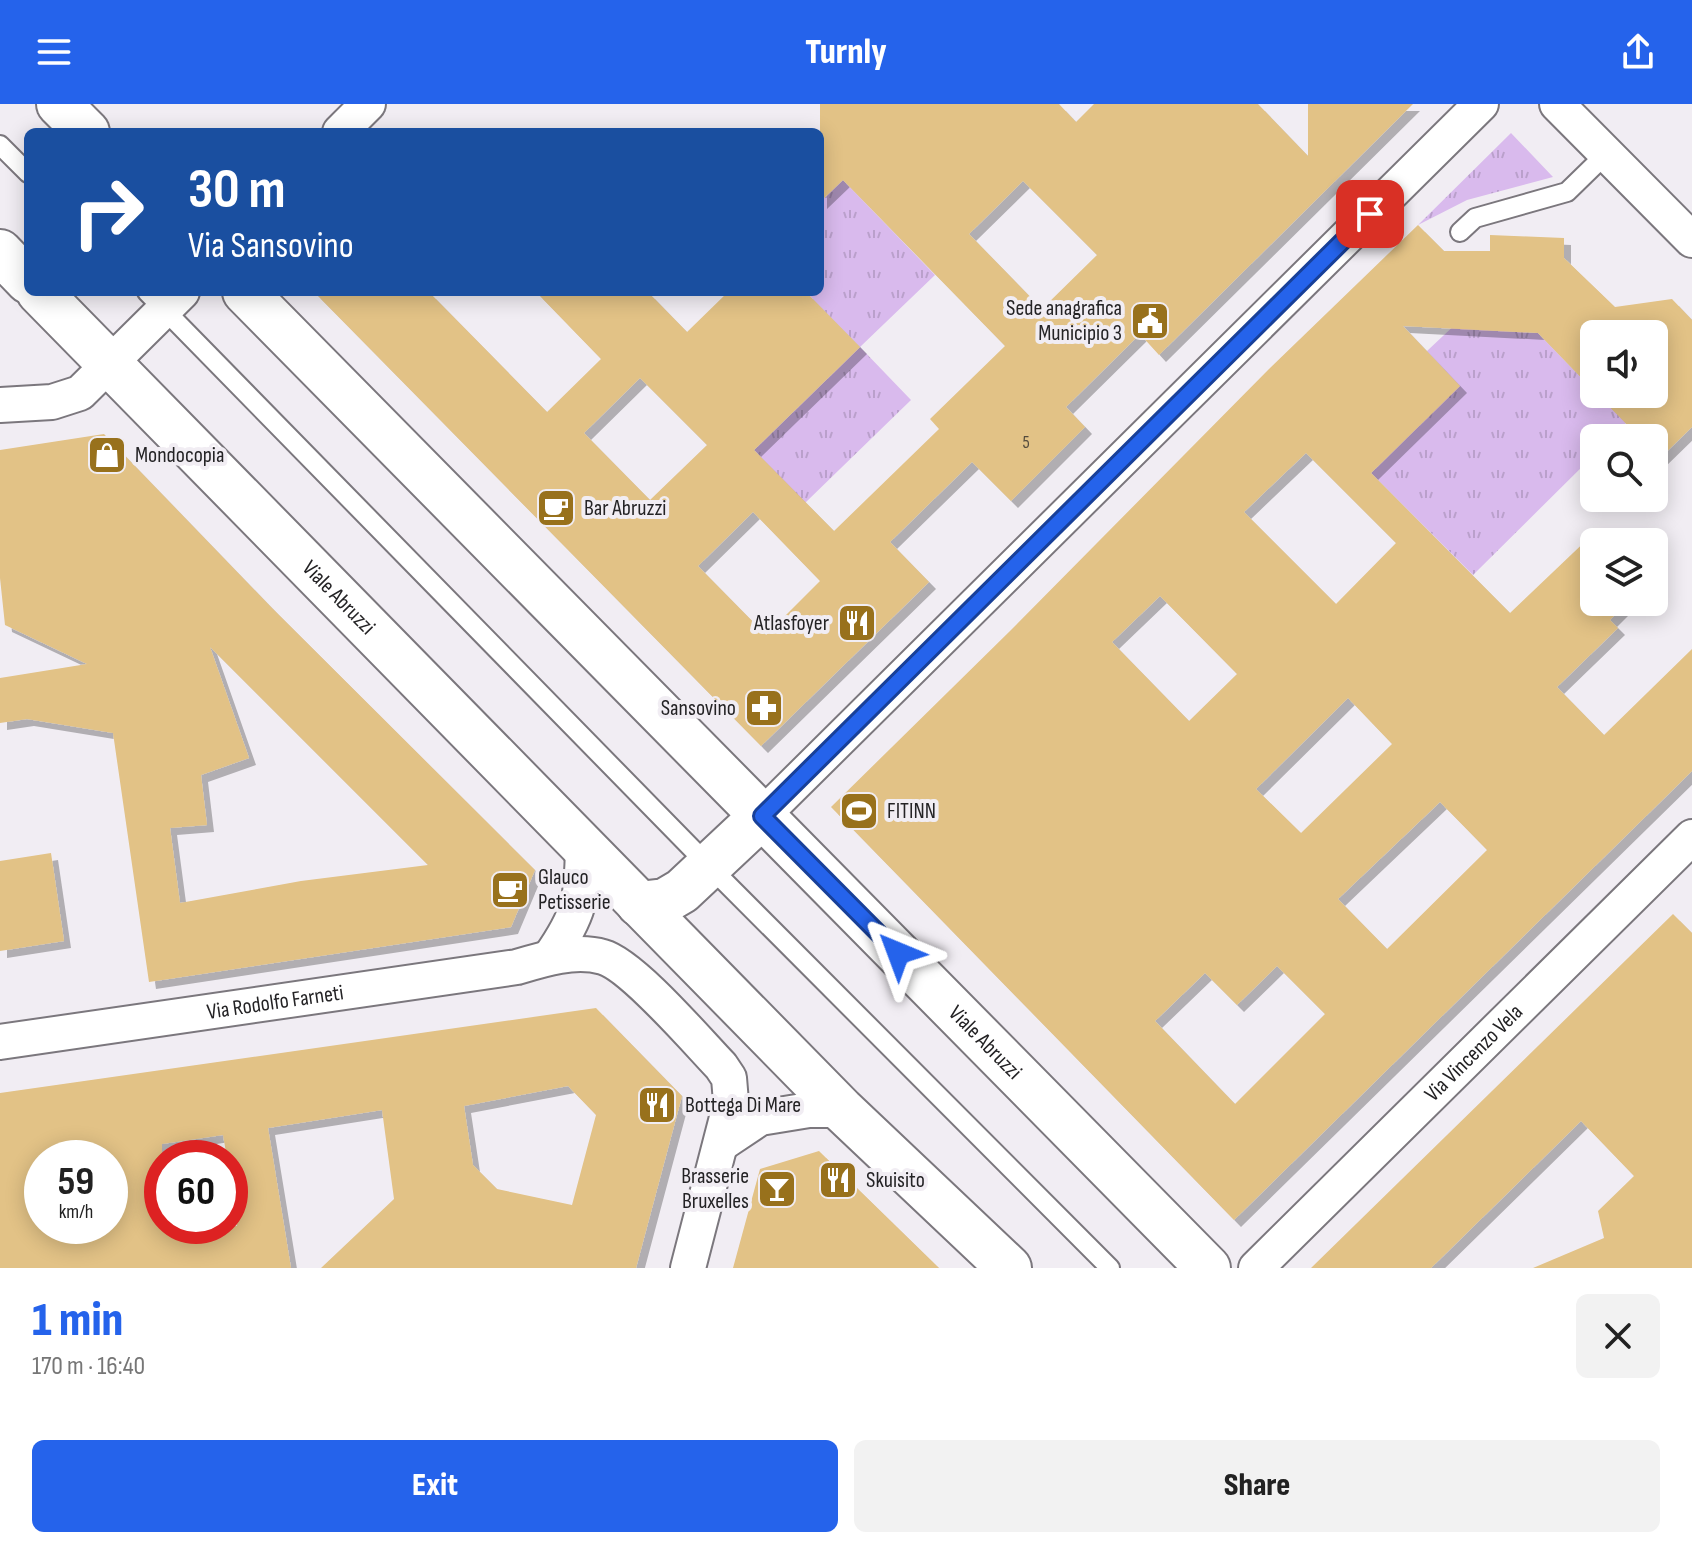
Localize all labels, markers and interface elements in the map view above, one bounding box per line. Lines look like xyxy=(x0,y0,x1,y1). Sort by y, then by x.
icon: menu xyxy=(32,30,76,74)
icon: share xyxy=(1616,30,1660,74)
text: Turnly xyxy=(805,31,887,74)
text: 30 m xyxy=(188,157,286,224)
icon: right xyxy=(56,160,160,264)
pin xyxy=(1336,180,1404,248)
icon: arrive xyxy=(1348,192,1392,236)
text: Via Sansovino xyxy=(188,225,354,268)
place label: Sede anagrafica Municipio 3 xyxy=(1006,295,1122,347)
public building icon: Sede anagrafica Municipio 3 xyxy=(1129,300,1171,342)
map controls xyxy=(1580,320,1668,616)
button: sound xyxy=(1580,320,1668,408)
button: search xyxy=(1580,424,1668,512)
house number: 5 xyxy=(1022,432,1030,453)
shop icon: Mondocopia xyxy=(86,434,128,476)
place label: Mondocopia xyxy=(135,442,224,469)
cafe icon: Bar Abruzzi xyxy=(535,487,577,529)
place label: Bar Abruzzi xyxy=(584,495,666,522)
button: layers xyxy=(1580,528,1668,616)
street label: Viale Abruzzi xyxy=(297,555,381,640)
restaurant icon: Atlasfoyer xyxy=(836,602,878,644)
place label: Atlasfoyer xyxy=(753,610,829,637)
pharmacy icon: Sansovino xyxy=(743,687,785,729)
place label: Sansovino xyxy=(661,695,736,722)
sports icon: FITINN xyxy=(838,790,880,832)
place label: FITINN xyxy=(887,798,936,825)
place label: Glauco Petisserie xyxy=(538,864,611,916)
cafe icon: Glauco Petisserie xyxy=(489,869,531,911)
position arrow xyxy=(856,911,940,995)
street label: Via Rodolfo Farneti xyxy=(205,979,345,1025)
street label: Via Vincenzo Vela xyxy=(1419,999,1528,1107)
street label: Viale Abruzzi xyxy=(943,1000,1028,1085)
restaurant icon: Bottega Di Mare xyxy=(636,1084,678,1126)
place label: Bottega Di Mare xyxy=(685,1092,801,1119)
speed limit sign: 60 xyxy=(144,1140,248,1244)
text: 59 xyxy=(58,1158,94,1206)
restaurant icon: Skuisito xyxy=(817,1159,859,1201)
place label: Brasserie Bruxelles xyxy=(681,1163,749,1215)
place label: Skuisito xyxy=(866,1167,925,1194)
bar icon: Brasserie Bruxelles xyxy=(756,1168,798,1210)
text: km/h xyxy=(59,1200,93,1224)
text: 1 min xyxy=(32,1292,123,1349)
button: close xyxy=(1576,1294,1660,1378)
text: 170 m · 16:40 xyxy=(32,1351,145,1382)
button: Exit xyxy=(32,1440,838,1532)
button: Share xyxy=(854,1440,1660,1532)

